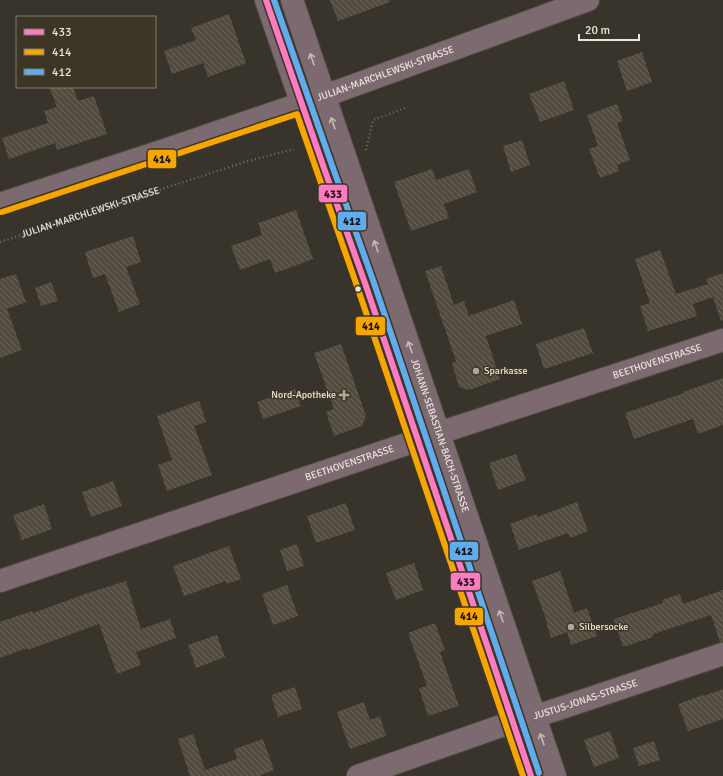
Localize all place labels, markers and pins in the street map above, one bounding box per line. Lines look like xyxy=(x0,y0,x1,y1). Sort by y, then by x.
unlabelled marker xyxy=(353,284,363,294)
place label: Sparkasse xyxy=(484,365,527,377)
marker: Sparkasse xyxy=(471,366,481,376)
place label: Nord-Apotheke xyxy=(271,389,336,401)
marker: Nord-Apotheke xyxy=(339,390,349,400)
place label: Silbersocke xyxy=(579,621,628,633)
marker: Silbersocke xyxy=(566,622,576,632)

